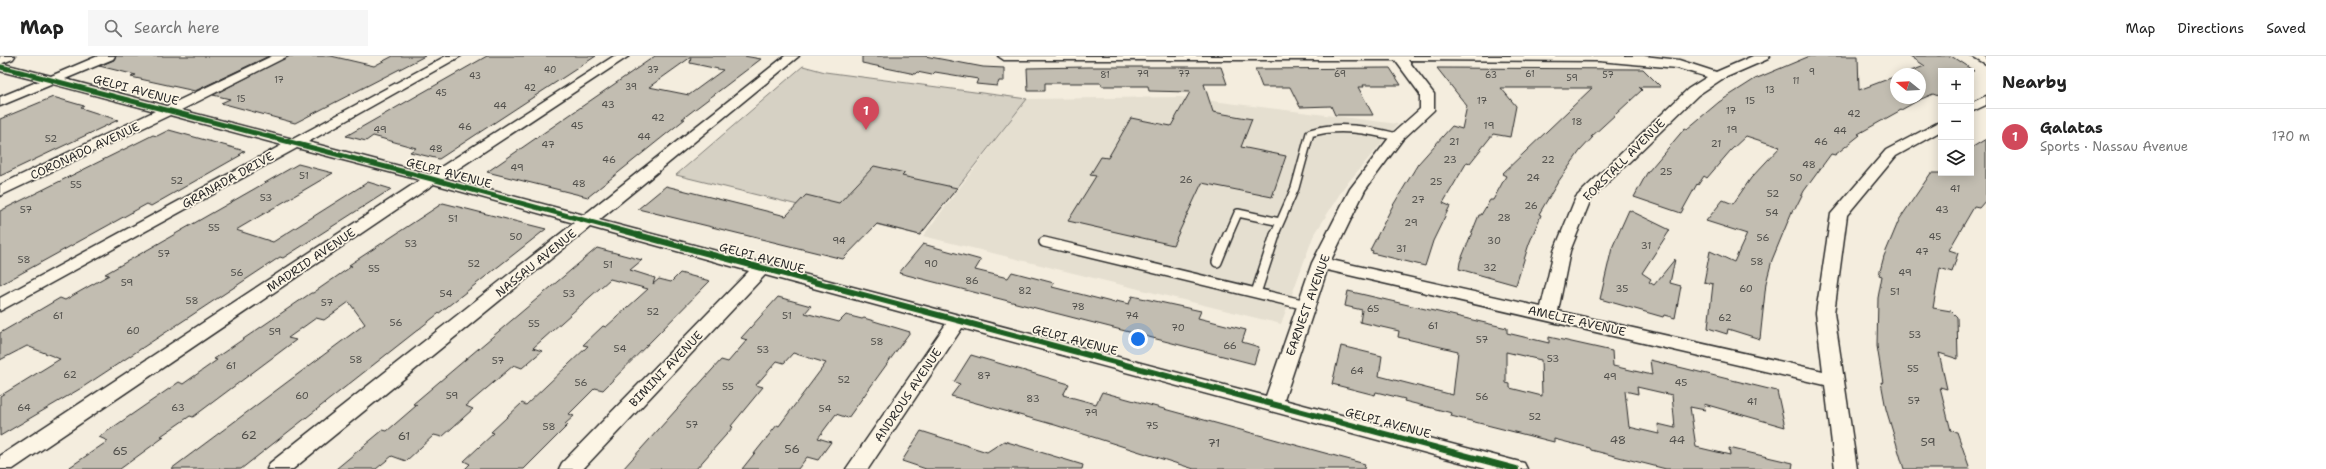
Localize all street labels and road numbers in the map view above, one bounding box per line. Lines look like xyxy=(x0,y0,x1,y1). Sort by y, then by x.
street label: GELPI AVENUE xyxy=(91,71,181,109)
street label: FORSTALL AVENUE xyxy=(1579,115,1669,205)
street label: CORONADO AVENUE xyxy=(28,119,142,183)
street label: GRANADA DRIVE xyxy=(179,148,277,212)
street label: GELPI AVENUE xyxy=(404,154,494,192)
street label: MADRID AVENUE xyxy=(264,224,358,296)
street label: NASSAU AVENUE xyxy=(492,225,580,301)
street label: GELPI AVENUE xyxy=(717,239,807,277)
street label: EARNEST AVENUE xyxy=(1282,252,1334,358)
street label: AMELIE AVENUE xyxy=(1526,302,1628,340)
street label: GELPI AVENUE xyxy=(1030,321,1120,359)
street label: BIMINI AVENUE xyxy=(626,328,706,410)
street label: ANDROUS AVENUE xyxy=(871,345,945,445)
street label: GELPI AVENUE xyxy=(1343,404,1433,442)

